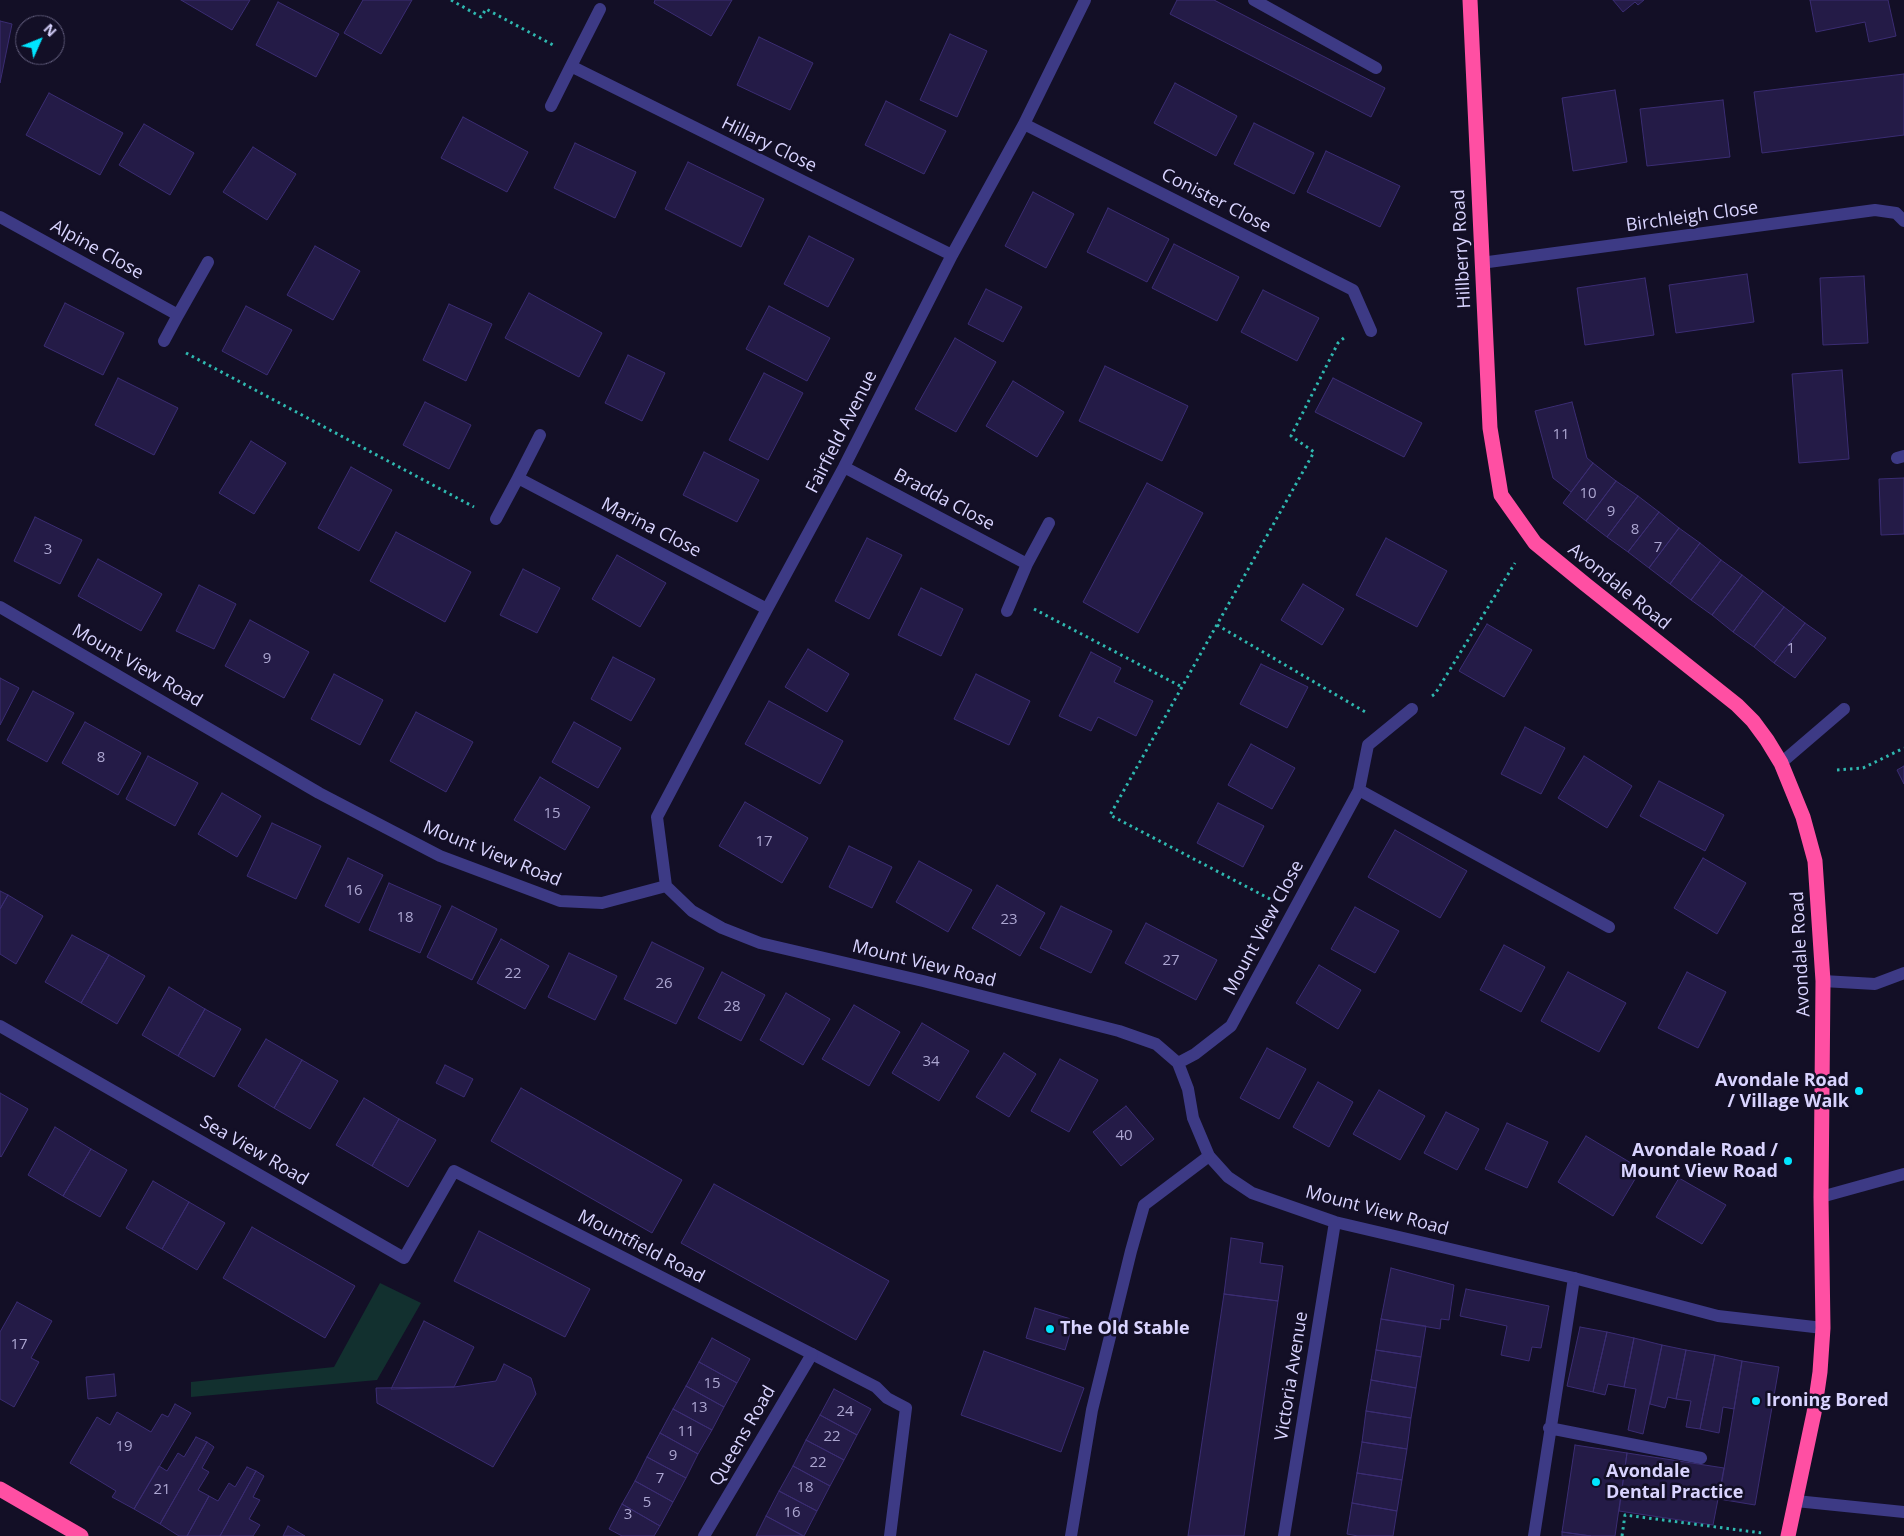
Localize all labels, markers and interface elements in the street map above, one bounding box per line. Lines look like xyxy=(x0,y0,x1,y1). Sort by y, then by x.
north arrow xyxy=(15,15,65,65)
text: N xyxy=(40,19,61,41)
street label: Hillary Close xyxy=(718,113,820,177)
street label: Conister Close xyxy=(1158,164,1274,238)
street label: Hillberry Road xyxy=(1448,189,1476,309)
street label: Birchleigh Close xyxy=(1625,197,1759,237)
street label: Alpine Close xyxy=(47,216,147,284)
street label: Fairfield Avenue xyxy=(802,367,882,497)
house number: 11 xyxy=(1552,426,1570,444)
street label: Bradda Close xyxy=(890,464,998,536)
house number: 10 xyxy=(1579,485,1597,503)
street label: Marina Close xyxy=(597,494,705,562)
house number: 9 xyxy=(1607,503,1615,521)
house number: 8 xyxy=(1631,521,1639,539)
street label: Avondale Road xyxy=(1563,539,1675,635)
house number: 7 xyxy=(1654,539,1662,557)
house number: 3 xyxy=(44,541,52,559)
street label: Mount View Road xyxy=(68,620,206,712)
house number: 1 xyxy=(1787,640,1795,658)
house number: 9 xyxy=(263,650,271,668)
house number: 8 xyxy=(97,749,105,767)
house number: 15 xyxy=(543,805,561,823)
street label: Mount View Road xyxy=(420,816,564,892)
house number: 17 xyxy=(755,833,773,851)
street label: Mount View Close xyxy=(1219,857,1309,999)
house number: 16 xyxy=(345,882,363,900)
street label: Avondale Road xyxy=(1787,891,1815,1017)
house number: 18 xyxy=(396,909,414,927)
house number: 23 xyxy=(1000,911,1018,929)
street label: Mount View Road xyxy=(850,936,998,992)
house number: 27 xyxy=(1162,952,1180,970)
house number: 22 xyxy=(504,965,522,983)
house number: 26 xyxy=(655,975,673,993)
house number: 28 xyxy=(723,998,741,1016)
house number: 34 xyxy=(922,1053,940,1071)
place label: Avondale Road / Village Walk xyxy=(1715,1070,1849,1112)
marker: Avondale Road / Village Walk xyxy=(1853,1085,1865,1097)
street label: Sea View Road xyxy=(196,1111,312,1191)
house number: 40 xyxy=(1115,1127,1133,1145)
place label: Avondale Road / Mount View Road xyxy=(1621,1140,1778,1182)
marker: Avondale Road / Mount View Road xyxy=(1782,1155,1794,1167)
street label: Mount View Road xyxy=(1303,1182,1451,1240)
street label: Mountfield Road xyxy=(574,1206,708,1288)
street label: Victoria Avenue xyxy=(1271,1310,1313,1442)
place label: The Old Stable xyxy=(1060,1318,1190,1340)
marker: The Old Stable xyxy=(1044,1323,1056,1335)
house number: 17 xyxy=(10,1336,28,1354)
house number: 15 xyxy=(703,1375,721,1393)
street label: Queens Road xyxy=(706,1382,780,1490)
place label: Ironing Bored xyxy=(1766,1390,1889,1412)
marker: Ironing Bored xyxy=(1750,1395,1762,1407)
house number: 13 xyxy=(690,1399,708,1417)
house number: 24 xyxy=(836,1403,854,1421)
house number: 11 xyxy=(677,1423,695,1441)
house number: 22 xyxy=(823,1428,841,1446)
house number: 19 xyxy=(115,1438,133,1456)
house number: 9 xyxy=(669,1447,677,1465)
house number: 22 xyxy=(809,1454,827,1472)
place label: Avondale Dental Practice xyxy=(1606,1461,1743,1504)
house number: 7 xyxy=(656,1470,664,1488)
marker: Avondale Dental Practice xyxy=(1590,1476,1602,1488)
house number: 18 xyxy=(796,1479,814,1497)
house number: 21 xyxy=(153,1481,171,1499)
house number: 5 xyxy=(643,1494,651,1512)
house number: 16 xyxy=(783,1504,801,1522)
house number: 3 xyxy=(624,1506,632,1524)

